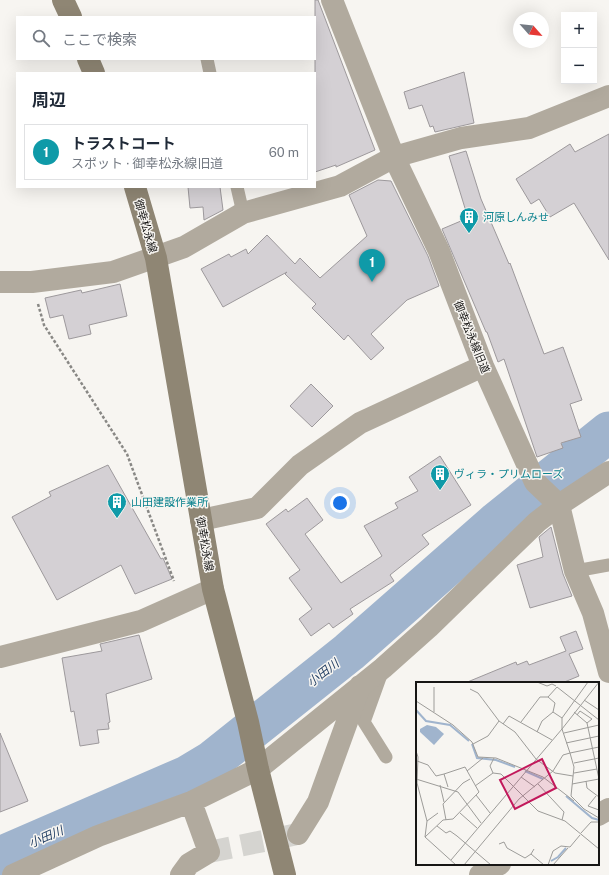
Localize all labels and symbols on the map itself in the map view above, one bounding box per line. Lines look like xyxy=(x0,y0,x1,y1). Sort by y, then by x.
north arrow xyxy=(513,12,549,48)
street label: 御幸松永線 xyxy=(132,197,159,254)
building icon: 河原しんみせ xyxy=(458,206,480,234)
place label: 河原しんみせ xyxy=(483,211,549,223)
pin: 1 xyxy=(359,249,385,282)
street label: 御幸松永線旧道 xyxy=(452,298,492,375)
building icon: ヴィラ・プリムローズ xyxy=(429,463,451,491)
place label: ヴィラ・プリムローズ xyxy=(454,468,563,480)
building icon: 山田建設作業所 xyxy=(106,491,128,519)
your location xyxy=(330,493,350,513)
place label: 山田建設作業所 xyxy=(131,496,209,508)
street label: 御幸松永線 xyxy=(194,515,216,572)
water label: 小田川 xyxy=(305,655,343,690)
inset map xyxy=(416,682,599,865)
water label: 小田川 xyxy=(27,823,67,850)

